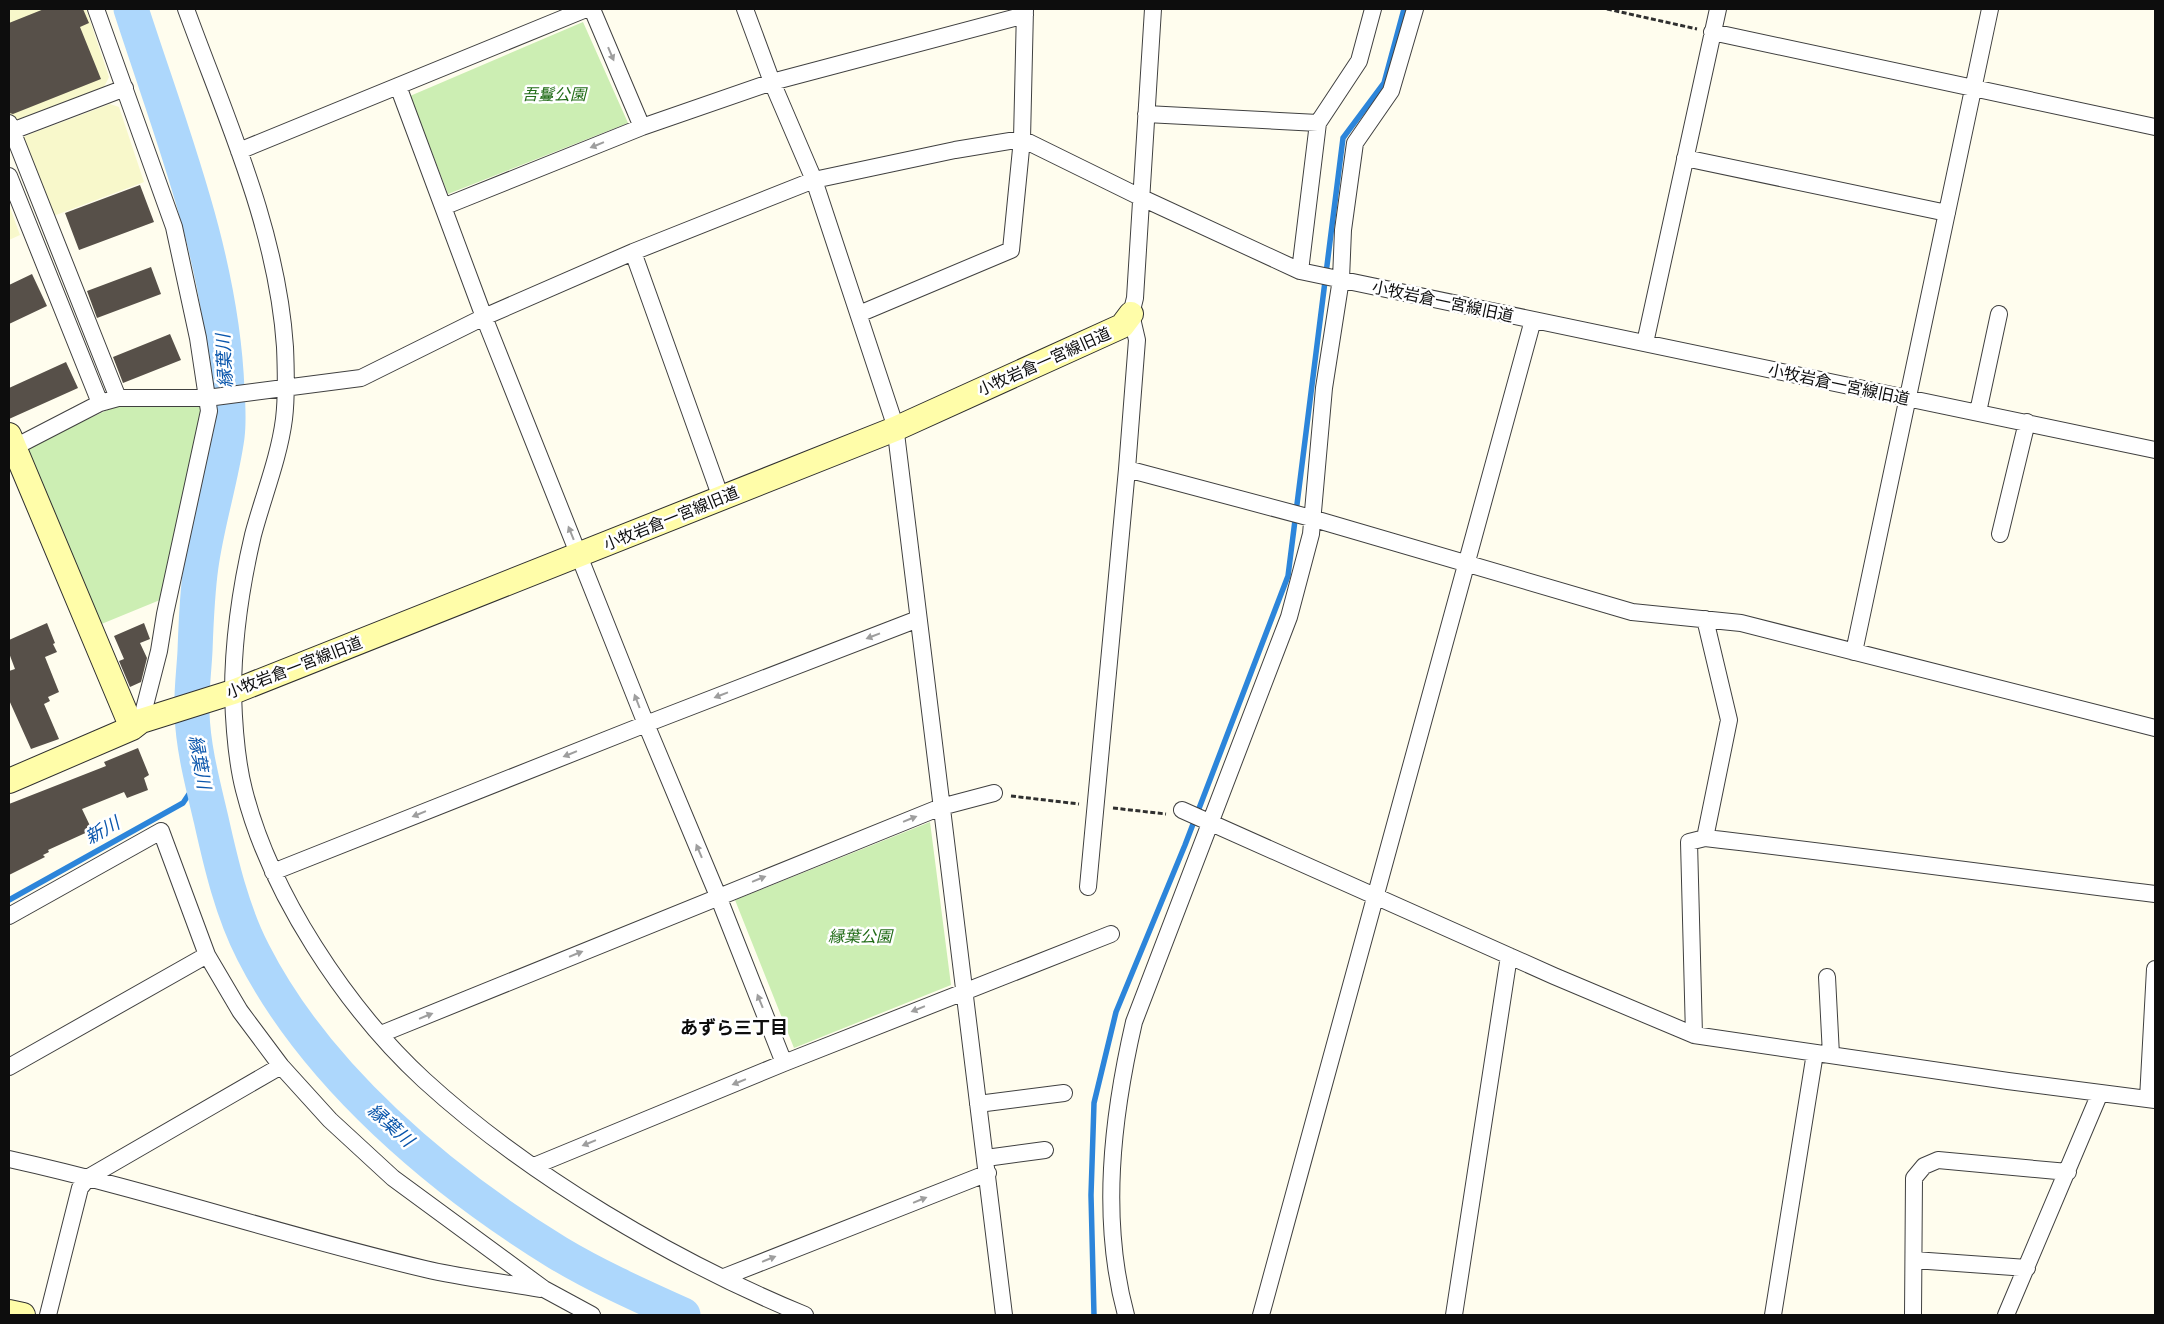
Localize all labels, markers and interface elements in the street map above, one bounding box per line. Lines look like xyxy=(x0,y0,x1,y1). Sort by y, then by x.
one-way arrow xyxy=(608,47,616,61)
park label: 吾鬘公園 xyxy=(522,84,588,104)
one-way arrow xyxy=(589,141,604,149)
street label: 小牧岩倉一宮線旧道 xyxy=(1370,276,1516,326)
street label: 小牧岩倉一宮線旧道 xyxy=(974,323,1114,399)
water label: 縁葉川 xyxy=(211,331,237,389)
street label: 小牧岩倉一宮線旧道 xyxy=(1766,359,1912,409)
street label: 小牧岩倉一宮線旧道 xyxy=(600,482,742,554)
one-way arrow xyxy=(567,525,575,540)
street label: 小牧岩倉一宮線旧道 xyxy=(223,632,365,702)
one-way arrow xyxy=(865,633,880,641)
one-way arrow xyxy=(713,691,728,699)
one-way arrow xyxy=(633,693,640,708)
water label: 縁葉川 xyxy=(184,733,216,793)
one-way arrow xyxy=(562,751,577,758)
water label: 新川 xyxy=(81,810,125,849)
one-way arrow xyxy=(411,811,426,818)
one-way arrow xyxy=(903,815,918,823)
one-way arrow xyxy=(695,844,703,858)
one-way arrow xyxy=(752,875,766,883)
park label: 縁葉公園 xyxy=(828,926,894,946)
one-way arrow xyxy=(569,950,584,958)
one-way arrow xyxy=(756,994,763,1009)
one-way arrow xyxy=(911,1006,925,1014)
one-way arrow xyxy=(419,1011,433,1019)
district label: あずら三丁目 xyxy=(680,1016,788,1039)
one-way arrow xyxy=(732,1078,746,1086)
water label: 縁葉川 xyxy=(363,1098,420,1153)
one-way arrow xyxy=(582,1140,596,1148)
one-way arrow xyxy=(913,1195,928,1203)
one-way arrow xyxy=(762,1255,776,1263)

